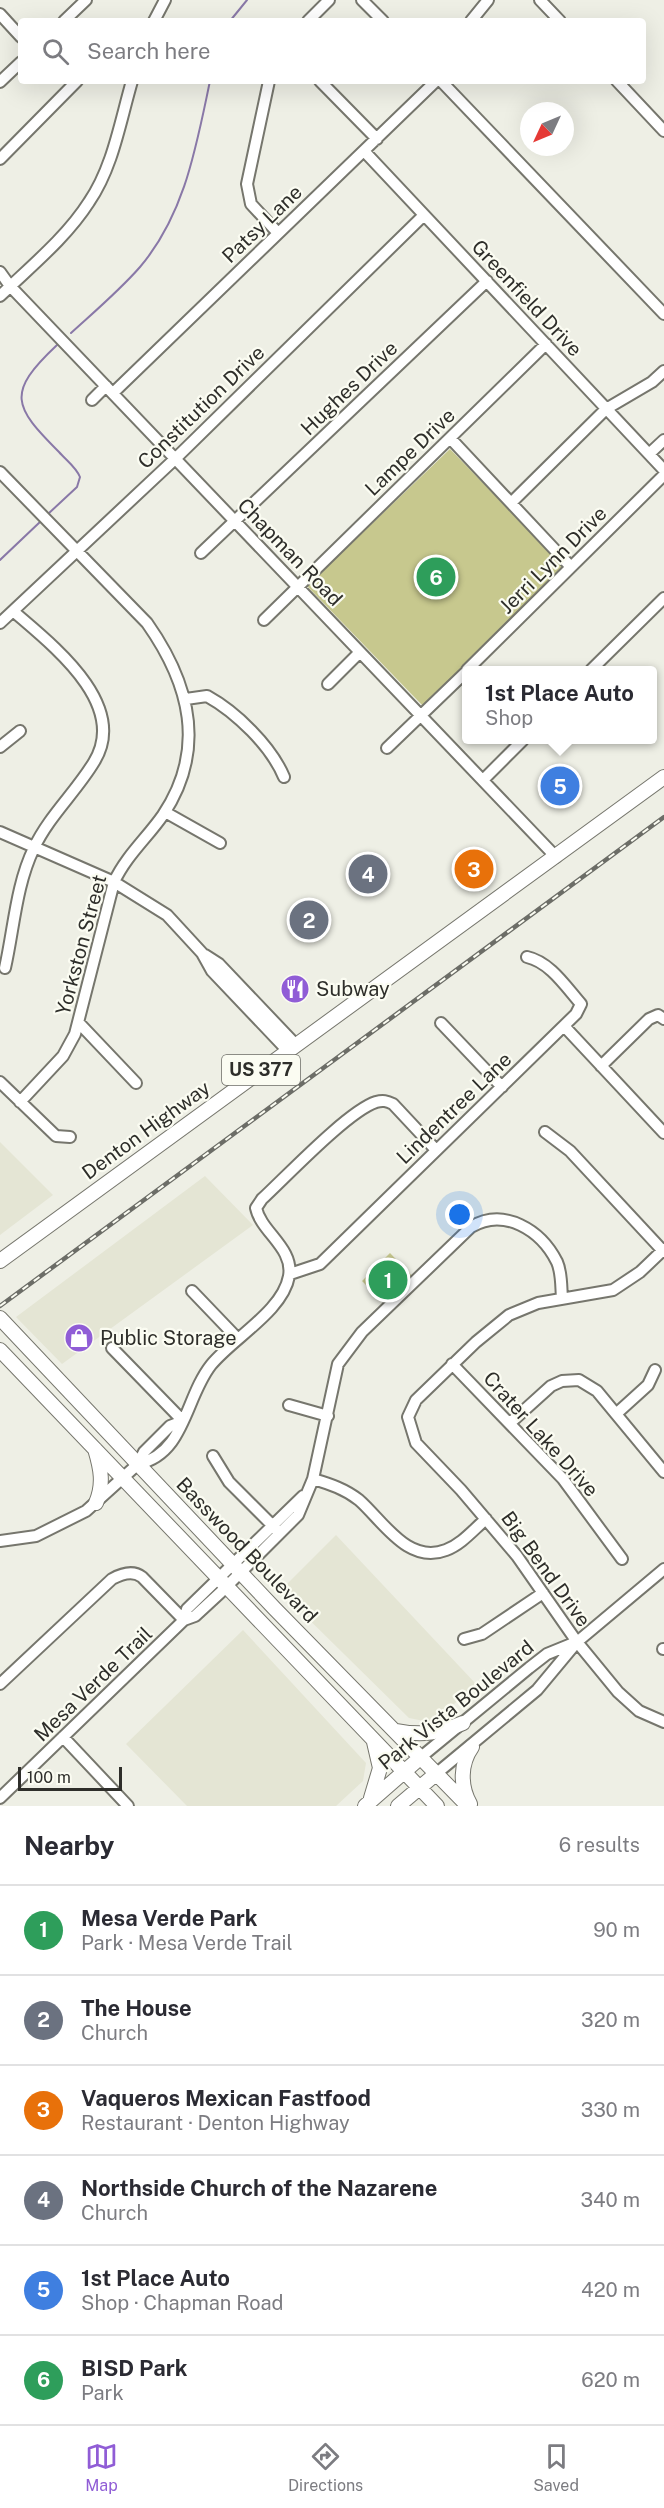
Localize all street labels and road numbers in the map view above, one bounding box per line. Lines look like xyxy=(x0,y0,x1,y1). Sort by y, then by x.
street label: Patsy Lane xyxy=(217,180,307,268)
street label: Greenfield Drive xyxy=(467,235,587,361)
street label: Hughes Drive xyxy=(296,336,402,440)
street label: Constitution Drive xyxy=(133,340,269,474)
street label: Lampe Drive xyxy=(360,403,460,501)
street label: Chapman Road xyxy=(233,493,347,611)
street label: Jerri Lynn Drive xyxy=(494,501,612,619)
street label: Yorkston Street xyxy=(51,872,111,1018)
street label: Lindentree Lane xyxy=(392,1047,516,1169)
road number: US 377 xyxy=(222,1055,300,1085)
street label: Denton Highway xyxy=(77,1075,215,1184)
street label: Crater Lake Drive xyxy=(478,1366,604,1502)
street label: Basswood Boulevard xyxy=(171,1472,323,1628)
street label: Big Bend Drive xyxy=(496,1507,596,1631)
street label: Mesa Verde Trail xyxy=(29,1622,157,1746)
street label: Park Vista Boulevard xyxy=(374,1635,538,1775)

